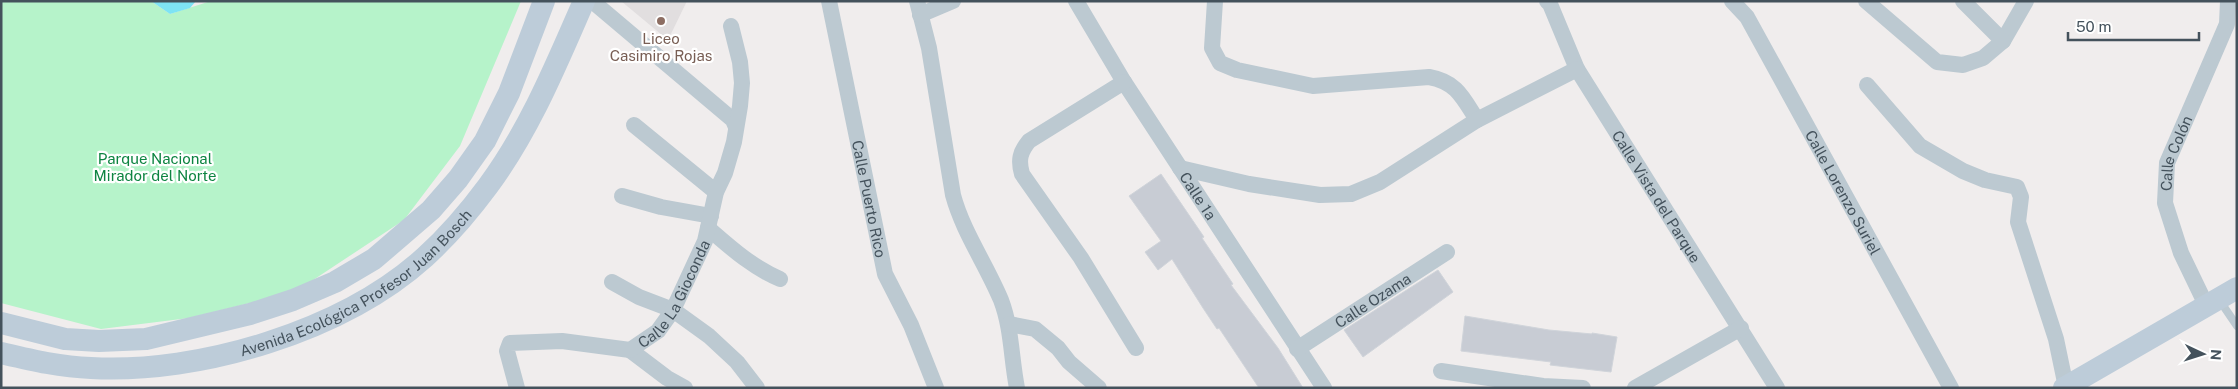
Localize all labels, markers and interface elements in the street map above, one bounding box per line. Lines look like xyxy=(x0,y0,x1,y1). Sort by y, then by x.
scale bar xyxy=(2068,10,2199,42)
marker: Liceo Casimiro Rojas xyxy=(655,15,667,27)
text: 50 m xyxy=(2076,18,2111,35)
place label: Liceo Casimiro Rojas xyxy=(610,30,712,64)
street label: Calle Colón xyxy=(2157,113,2195,191)
street label: Calle Vista del Parque xyxy=(1609,127,1705,266)
street label: Calle Lorenzo Suriel xyxy=(1802,127,1884,258)
street label: Calle Puerto Rico xyxy=(849,139,890,259)
park label: Parque Nacional Mirador del Norte xyxy=(94,150,216,184)
street label: Calle 1a xyxy=(1177,169,1220,223)
street label: Avenida Ecológica Profesor Juan Bosch xyxy=(238,206,475,359)
street label: Calle La Gioconda xyxy=(634,237,713,351)
street label: Calle Ozama xyxy=(1331,269,1414,331)
north arrow xyxy=(2178,329,2228,379)
text: N xyxy=(2208,349,2224,361)

